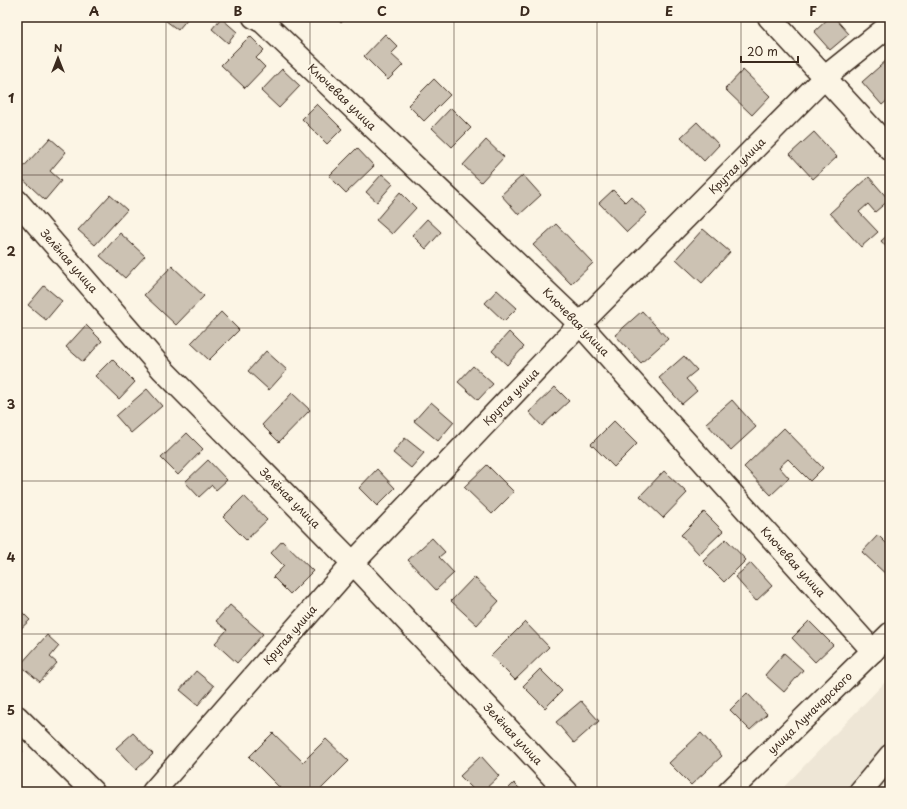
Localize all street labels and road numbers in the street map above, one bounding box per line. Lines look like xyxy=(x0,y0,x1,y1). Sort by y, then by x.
street label: Ключевая улица xyxy=(304,59,381,134)
street label: Крутая улица xyxy=(704,133,769,198)
street label: Зелёная улица xyxy=(37,225,102,296)
street label: Ключевая улица xyxy=(539,284,614,360)
street label: Крутая улица xyxy=(479,364,543,429)
street label: Зелёная улица xyxy=(256,463,325,532)
street label: Ключевая улица xyxy=(757,523,830,601)
street label: Крутая улица xyxy=(259,601,320,668)
street label: улица Луначарского xyxy=(764,668,856,758)
street label: Зелёная улица xyxy=(480,699,547,769)

